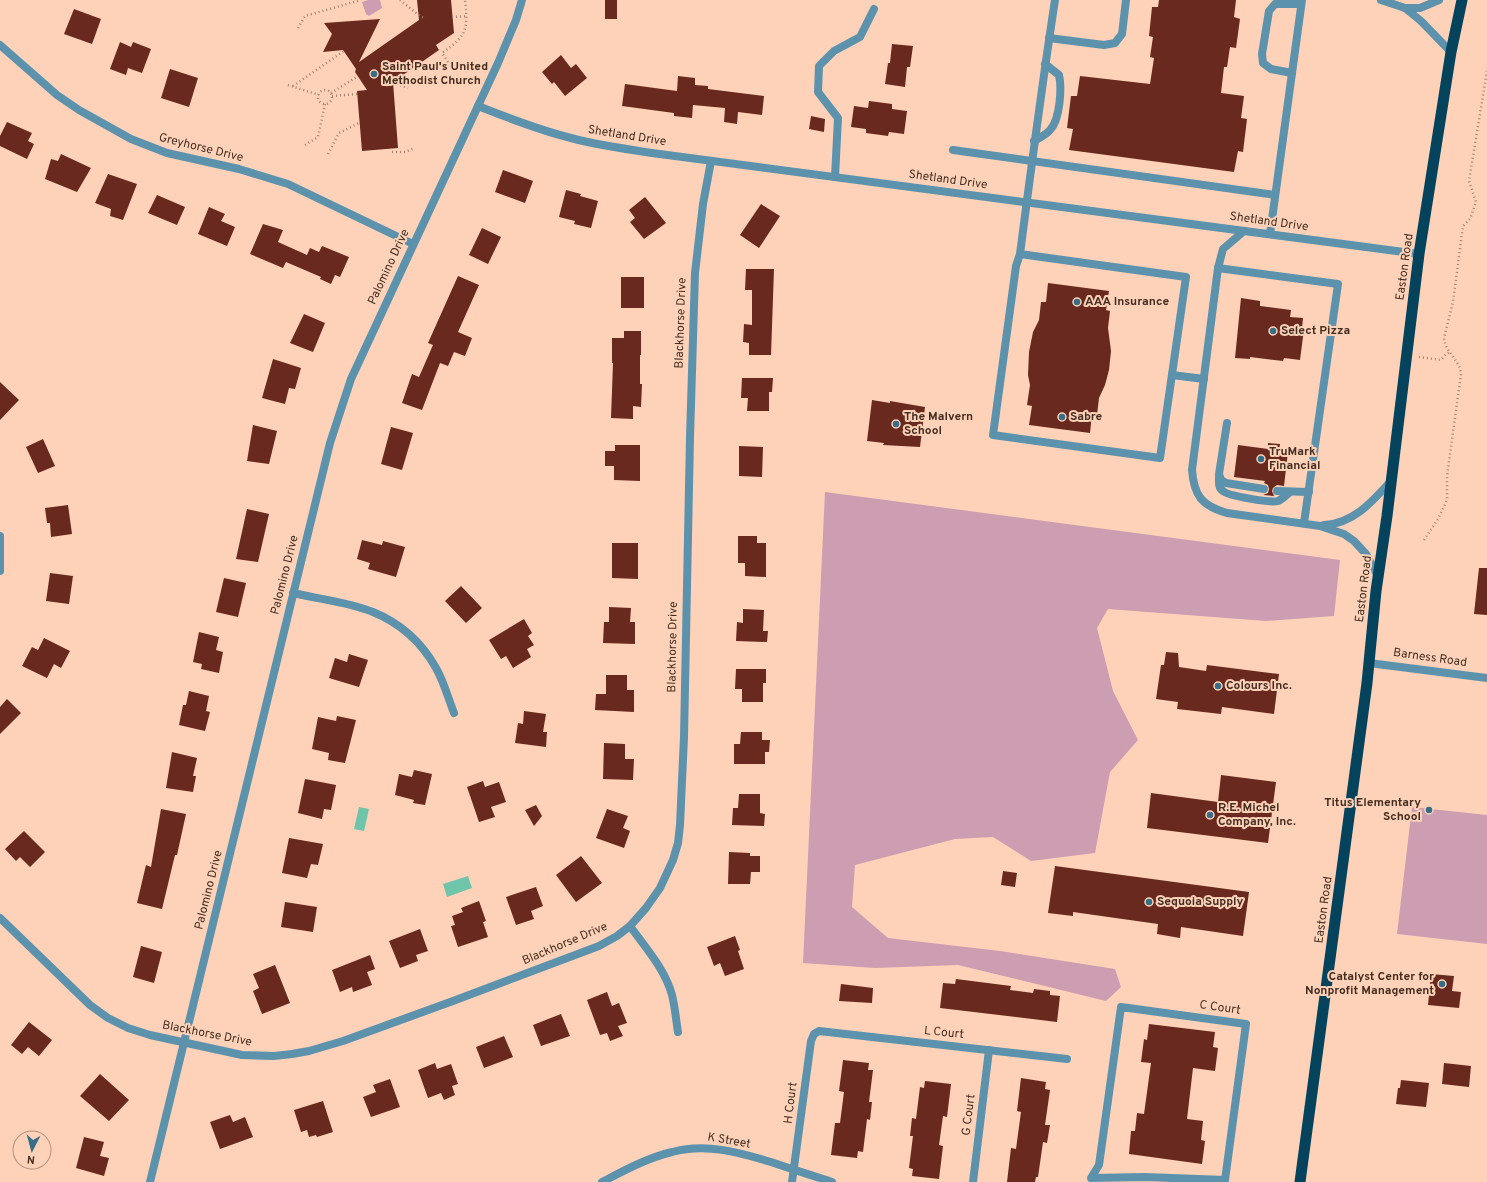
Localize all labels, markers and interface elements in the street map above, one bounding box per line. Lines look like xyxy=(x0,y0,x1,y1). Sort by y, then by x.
place label: Saint Paul's United Methodist Church xyxy=(382,59,488,89)
marker: Saint Paul's United Methodist Church xyxy=(369,69,379,79)
street label: Shetland Drive xyxy=(587,122,667,150)
street label: Greyhorse Drive xyxy=(157,130,245,166)
street label: Shetland Drive xyxy=(908,167,988,193)
street label: Shetland Drive xyxy=(1229,209,1309,235)
street label: Palomino Drive xyxy=(365,227,413,307)
street label: Easton Road xyxy=(1392,233,1418,301)
street label: Blackhorse Drive xyxy=(671,277,691,369)
place label: AAA Insurance xyxy=(1085,294,1169,310)
marker: AAA Insurance xyxy=(1072,297,1082,307)
place label: Select Pizza xyxy=(1281,323,1350,339)
marker: Select Pizza xyxy=(1268,326,1278,336)
place label: The Malvern School xyxy=(904,409,973,439)
place label: Sabre xyxy=(1070,409,1103,425)
marker: Sabre xyxy=(1057,412,1067,422)
marker: The Malvern School xyxy=(891,419,901,429)
place label: TruMark Financial xyxy=(1269,444,1320,474)
marker: TruMark Financial xyxy=(1256,454,1266,464)
street label: Palomino Drive xyxy=(267,534,303,616)
street label: Easton Road xyxy=(1352,555,1376,623)
street label: Blackhorse Drive xyxy=(664,601,682,693)
street label: Barness Road xyxy=(1392,645,1468,671)
place label: Colours Inc. xyxy=(1226,678,1292,694)
marker: Colours Inc. xyxy=(1213,681,1223,691)
place label: Titus Elementary School xyxy=(1324,795,1421,825)
place label: R.E. Michel Company, Inc. xyxy=(1218,800,1296,830)
marker: Titus Elementary School xyxy=(1424,805,1434,815)
marker: R.E. Michel Company, Inc. xyxy=(1205,810,1215,820)
street label: Palomino Drive xyxy=(191,849,227,931)
street label: Easton Road xyxy=(1311,876,1337,944)
place label: Sequoia Supply xyxy=(1157,894,1244,910)
marker: Sequoia Supply xyxy=(1144,897,1154,907)
street label: Blackhorse Drive xyxy=(520,919,610,969)
place label: Catalyst Center for Nonprofit Management xyxy=(1305,969,1434,999)
marker: Catalyst Center for Nonprofit Management xyxy=(1437,979,1447,989)
street label: C Court xyxy=(1198,997,1242,1019)
street label: Blackhorse Drive xyxy=(161,1017,253,1051)
street label: L Court xyxy=(923,1023,965,1043)
street label: H Court xyxy=(781,1081,801,1125)
street label: G Court xyxy=(959,1093,979,1137)
street label: K Street xyxy=(706,1129,752,1153)
north arrow xyxy=(12,1130,52,1170)
text: N xyxy=(26,1152,36,1166)

